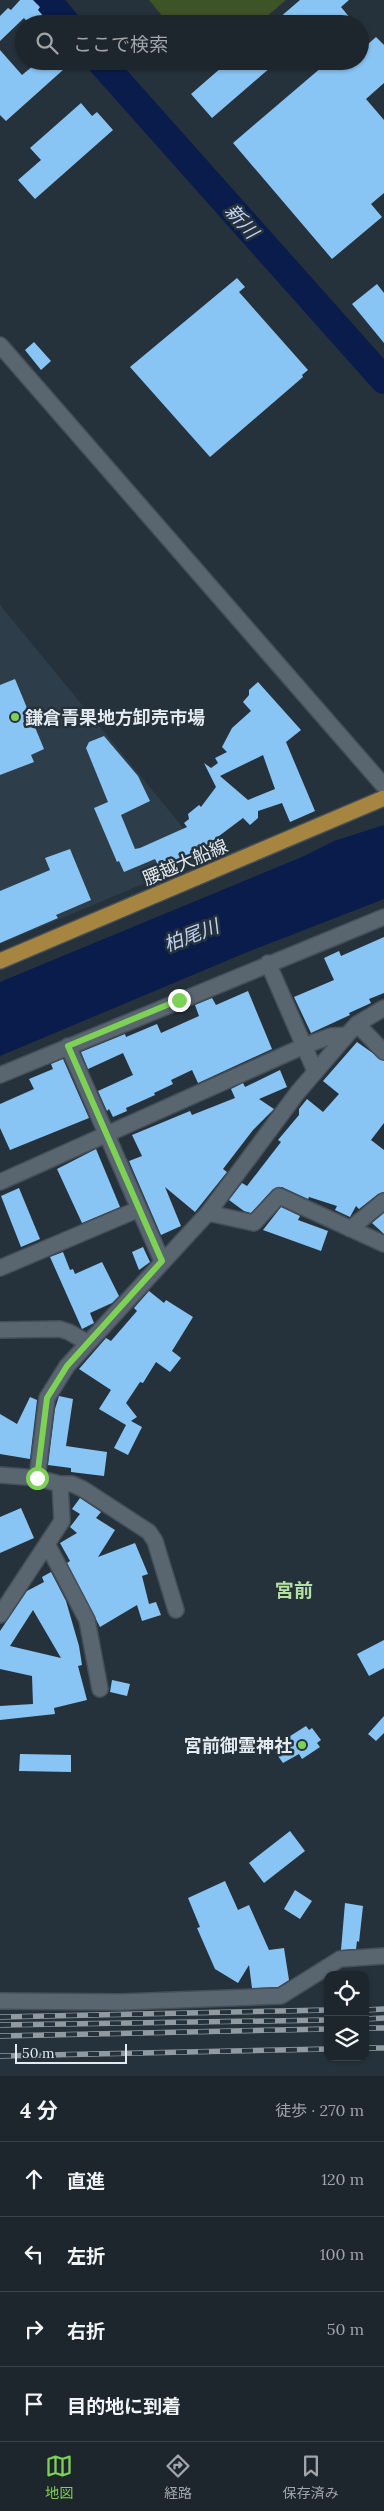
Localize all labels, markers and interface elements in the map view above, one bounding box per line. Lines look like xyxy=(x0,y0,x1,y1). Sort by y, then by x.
search box xyxy=(15,15,369,70)
icon: search xyxy=(33,29,61,57)
text: ここで検索 xyxy=(73,32,168,56)
water label: 新川 xyxy=(220,199,265,245)
place label: 鎌倉青果地方卸売市場 xyxy=(25,706,205,729)
marker: 鎌倉青果地方卸売市場 xyxy=(9,711,21,723)
street label: 腰越大船線 xyxy=(139,834,231,890)
water label: 柏尾川 xyxy=(160,913,224,956)
route end xyxy=(168,989,191,1012)
route start xyxy=(26,1467,49,1490)
district label: 宮前 xyxy=(275,1578,313,1602)
place label: 宮前御霊神社 xyxy=(184,1734,292,1757)
marker: 宮前御霊神社 xyxy=(296,1739,308,1751)
map controls xyxy=(324,1971,369,2061)
button: locate xyxy=(324,1971,369,2016)
button: layers xyxy=(324,2016,369,2061)
scale bar xyxy=(15,2041,128,2064)
text: 50 m xyxy=(22,2044,55,2062)
text: 4 分 xyxy=(20,2097,58,2124)
text: 徒歩 · 270 m xyxy=(275,2100,364,2120)
icon: ahead xyxy=(20,2165,48,2193)
text: 直進 xyxy=(67,2169,105,2193)
text: 120 m xyxy=(321,2169,364,2189)
icon: left xyxy=(20,2240,48,2268)
text: 左折 xyxy=(67,2244,105,2268)
text: 100 m xyxy=(320,2244,364,2264)
icon: right xyxy=(20,2315,48,2343)
text: 右折 xyxy=(67,2319,105,2343)
text: 50 m xyxy=(327,2319,364,2339)
icon: arrive xyxy=(20,2390,48,2418)
text: 目的地に到着 xyxy=(67,2394,181,2418)
tab: 地図 xyxy=(45,2452,73,2502)
tab: 経路 xyxy=(164,2452,192,2502)
tab: 保存済み xyxy=(283,2452,339,2502)

